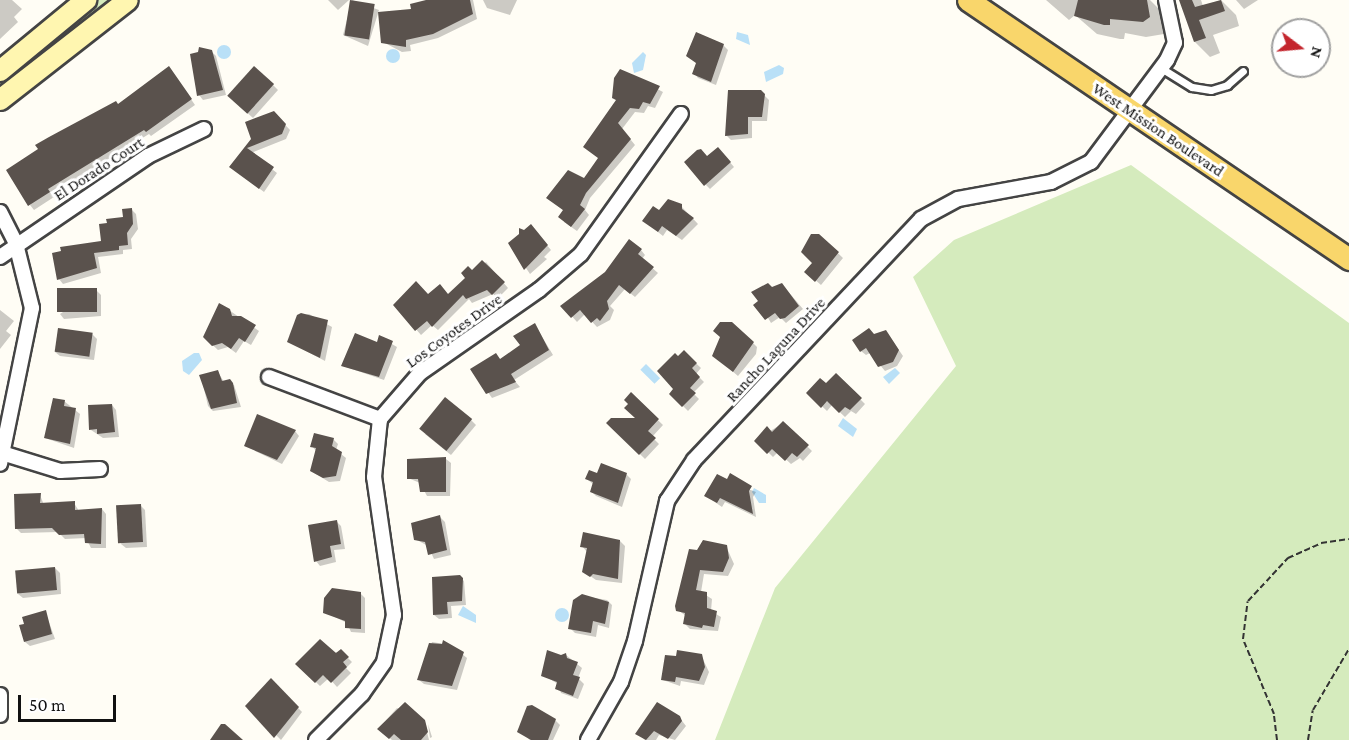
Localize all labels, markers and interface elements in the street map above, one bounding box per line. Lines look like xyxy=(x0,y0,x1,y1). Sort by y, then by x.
north arrow xyxy=(1271,18,1331,78)
text: N xyxy=(1307,45,1327,60)
street label: West Mission Boulevard xyxy=(1089,79,1227,181)
street label: El Dorado Court xyxy=(50,133,148,205)
street label: Los Coyotes Drive xyxy=(402,290,506,372)
street label: Rancho Laguna Drive xyxy=(723,294,829,406)
scale bar xyxy=(21,683,118,721)
text: 50 m xyxy=(29,695,66,715)

